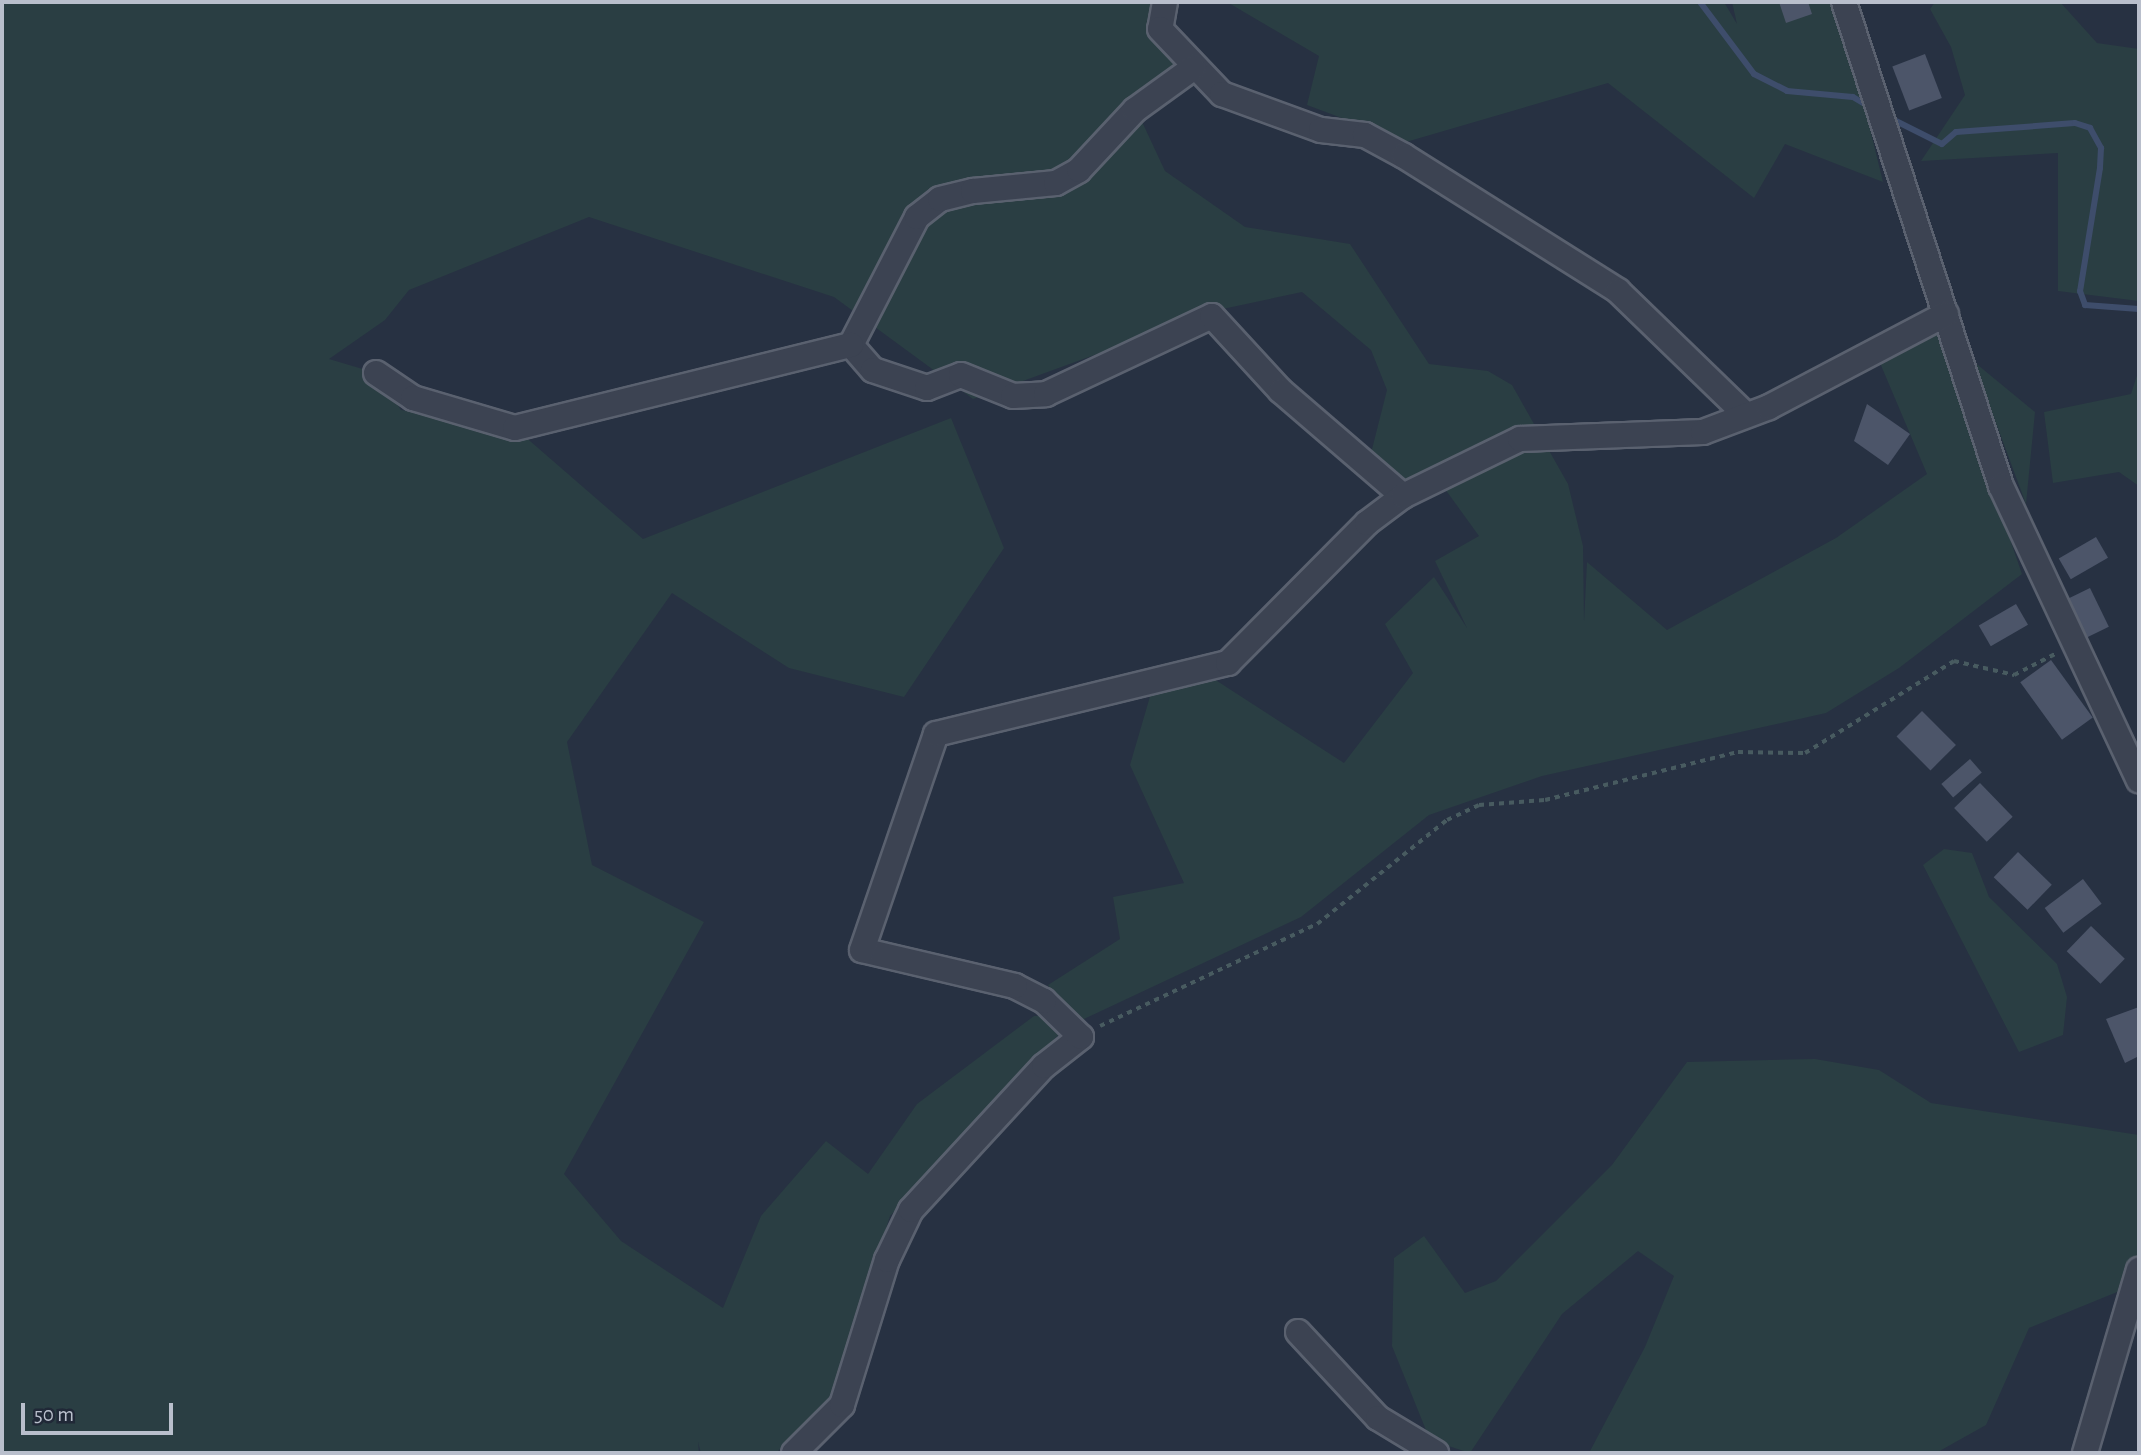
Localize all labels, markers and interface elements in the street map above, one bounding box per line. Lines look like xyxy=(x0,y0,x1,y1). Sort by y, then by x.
scale bar xyxy=(24,1388,177,1432)
text: 50 m xyxy=(34,1404,74,1425)

